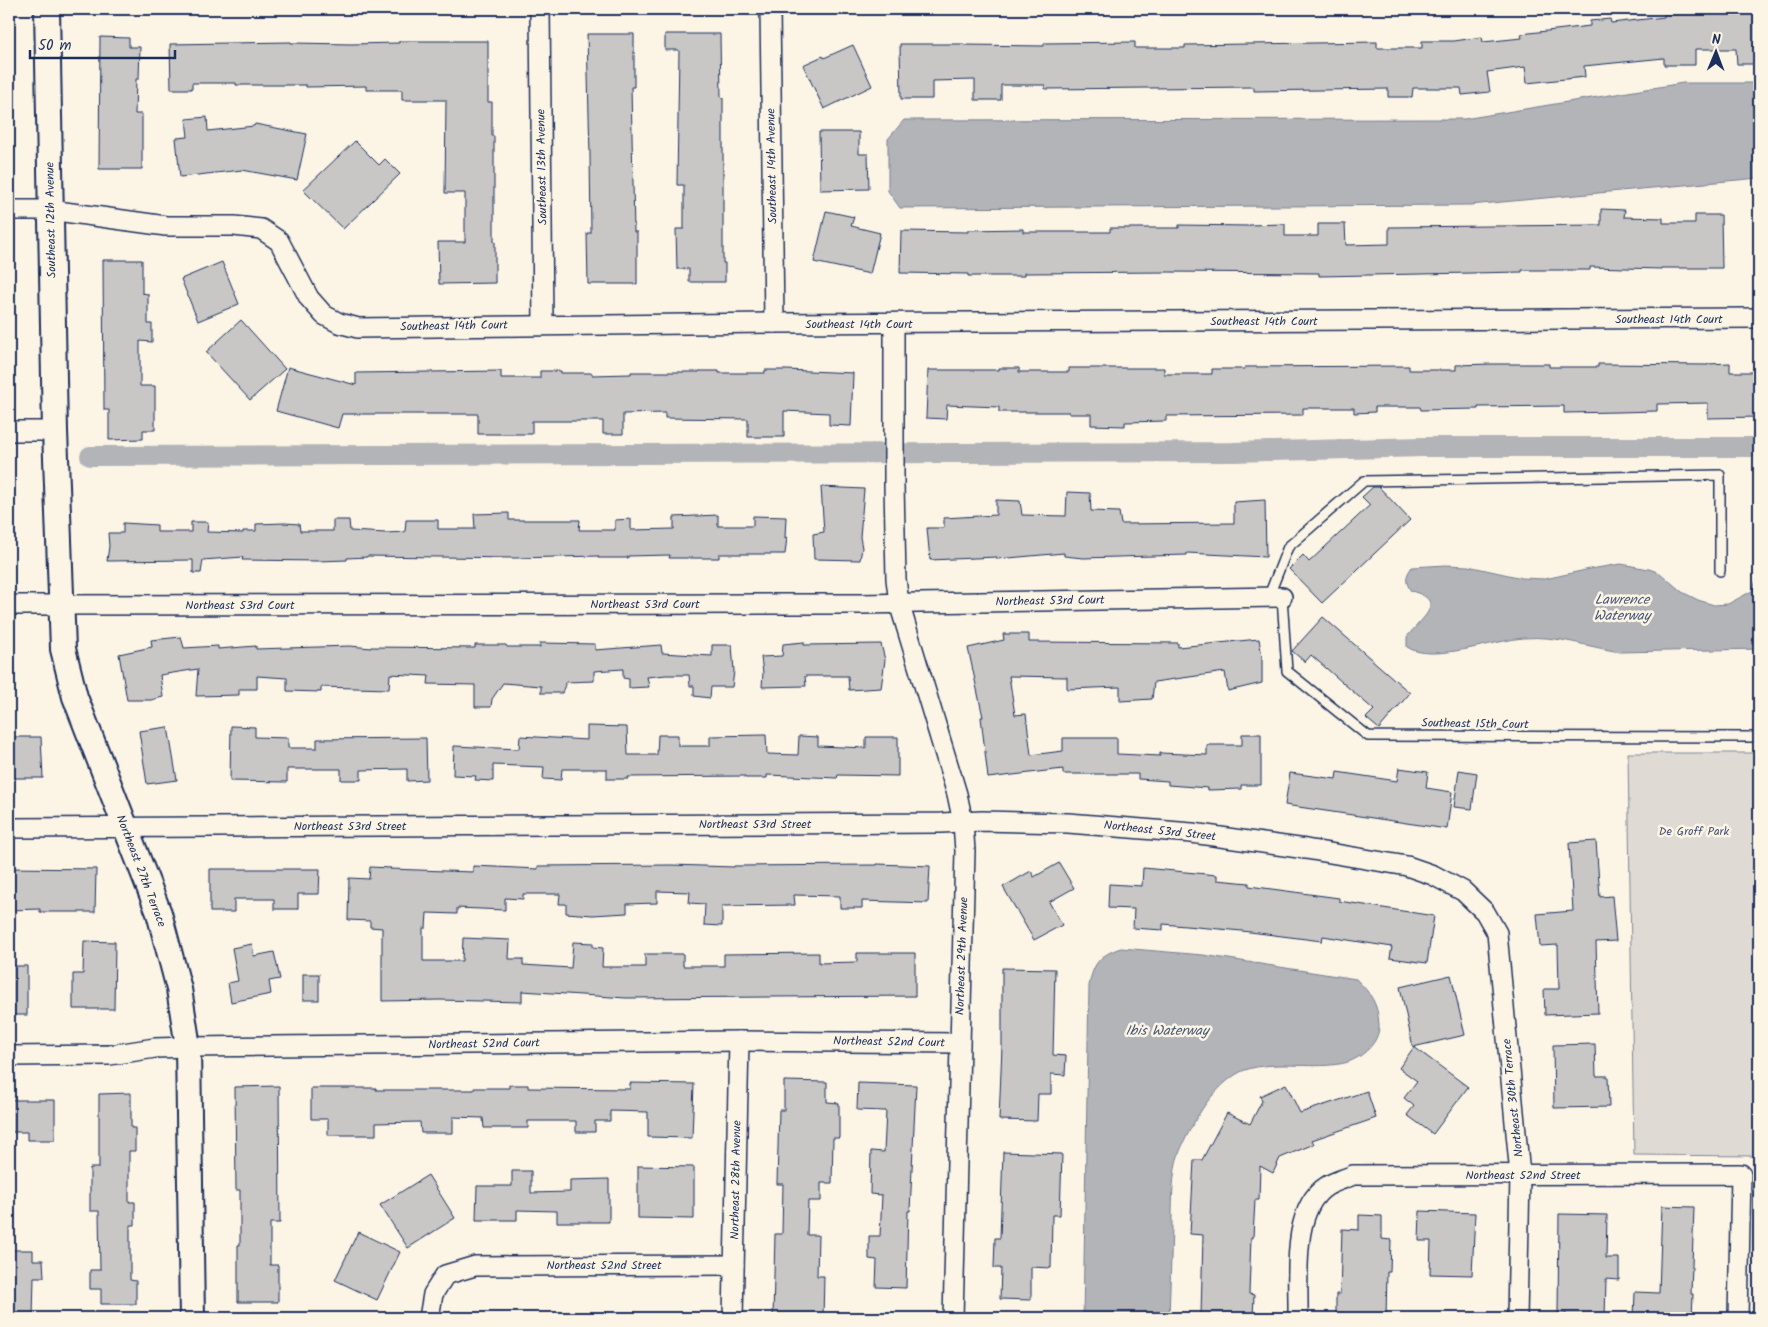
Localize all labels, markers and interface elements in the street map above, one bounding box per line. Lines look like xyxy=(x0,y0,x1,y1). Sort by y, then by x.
scale bar xyxy=(30,28,175,60)
north arrow xyxy=(1690,28,1740,78)
text: N xyxy=(1712,29,1721,51)
text: 50 m xyxy=(38,34,72,58)
street label: Southeast 14th Avenue xyxy=(761,107,783,224)
street label: Southeast 13th Avenue xyxy=(531,108,553,225)
street label: Southeast 12th Avenue xyxy=(40,161,62,278)
street label: Southeast 14th Court xyxy=(1615,310,1723,329)
street label: Southeast 14th Court xyxy=(1210,312,1318,331)
street label: Southeast 14th Court xyxy=(805,315,913,334)
street label: Southeast 14th Court xyxy=(400,316,508,336)
water label: Lawrence Waterway xyxy=(1594,589,1653,627)
street label: Northeast 53rd Court xyxy=(995,591,1105,611)
street label: Northeast 53rd Court xyxy=(590,595,700,614)
street label: Northeast 53rd Court xyxy=(185,596,295,615)
street label: Southeast 15th Court xyxy=(1421,714,1529,734)
street label: Northeast 27th Terrace xyxy=(111,812,171,930)
street label: Northeast 53rd Street xyxy=(699,815,812,834)
street label: Northeast 53rd Street xyxy=(1103,816,1217,846)
street label: Northeast 53rd Street xyxy=(294,817,407,836)
park label: De Groff Park xyxy=(1659,822,1730,841)
street label: Northeast 29th Avenue xyxy=(950,896,974,1015)
water label: Ibis Waterway xyxy=(1125,1020,1211,1042)
street label: Northeast 52nd Court xyxy=(833,1032,945,1052)
street label: Northeast 52nd Court xyxy=(428,1034,540,1054)
street label: Northeast 30th Terrace xyxy=(1497,1037,1529,1158)
street label: Northeast 28th Avenue xyxy=(725,1119,747,1240)
street label: Northeast 52nd Street xyxy=(1465,1166,1581,1185)
street label: Northeast 52nd Street xyxy=(546,1256,662,1275)

